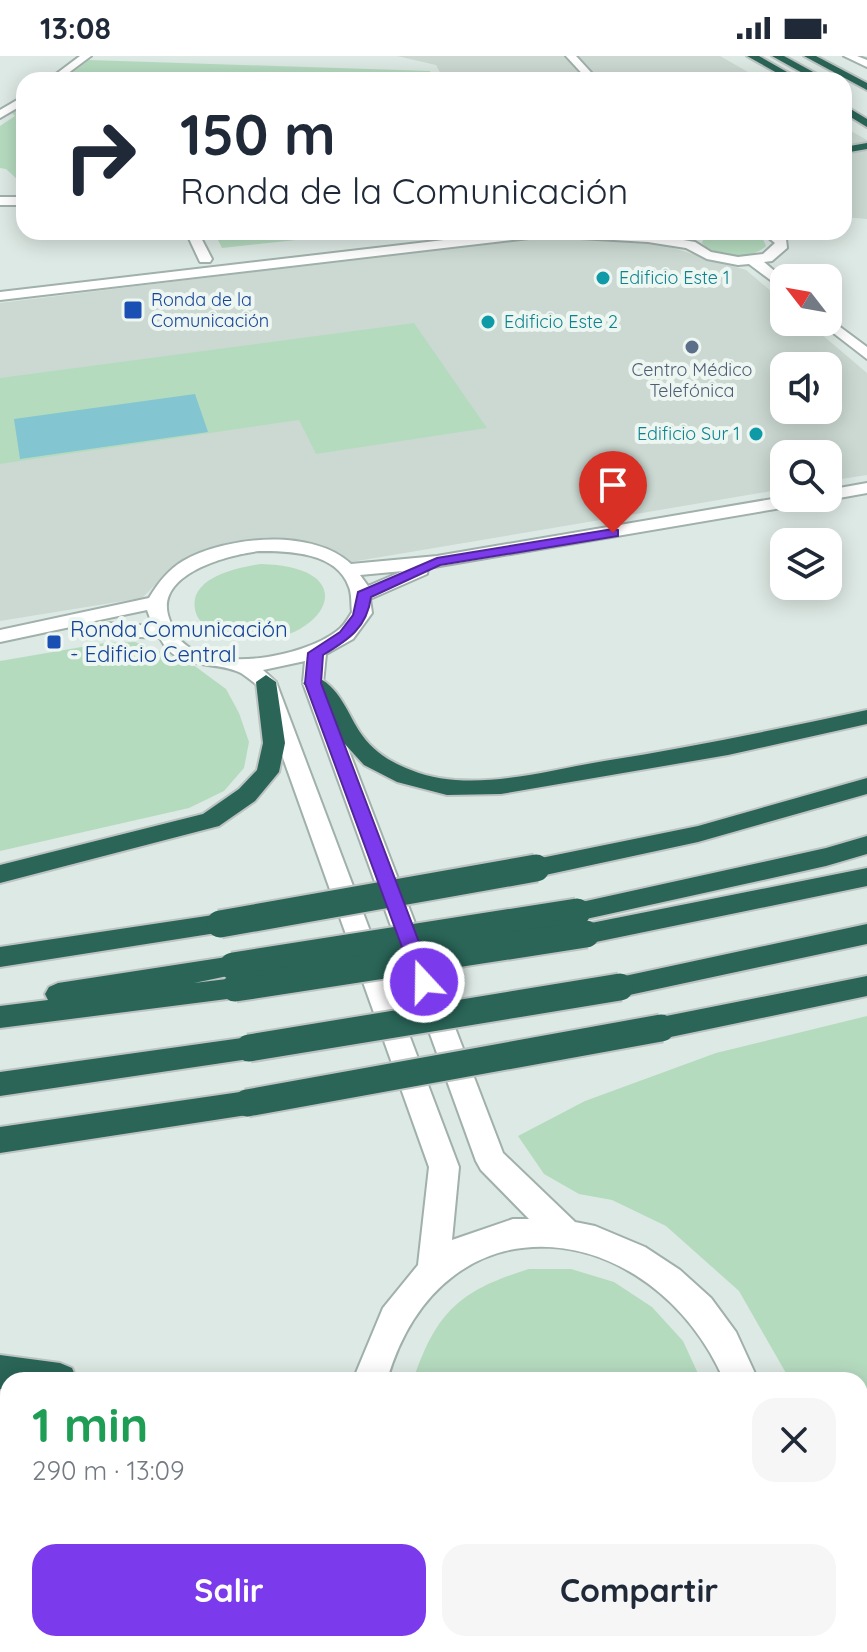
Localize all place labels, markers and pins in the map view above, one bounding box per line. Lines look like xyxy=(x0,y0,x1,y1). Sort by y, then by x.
place label: Edificio Este 1 xyxy=(619,266,730,289)
marker: Edificio Este 1 xyxy=(594,269,612,287)
place label: Ronda de la Comunicación xyxy=(151,288,269,332)
marker: Ronda de la Comunicación xyxy=(122,299,144,321)
place label: Edificio Este 2 xyxy=(504,310,618,333)
marker: Edificio Este 2 xyxy=(479,313,497,331)
marker: Centro Médico Telefónica xyxy=(683,338,701,356)
place label: Centro Médico Telefónica xyxy=(632,358,752,402)
place label: Edificio Sur 1 xyxy=(637,422,740,445)
marker: Edificio Sur 1 xyxy=(747,425,765,443)
pin xyxy=(579,451,647,533)
place label: Ronda Comunicación - Edificio Central xyxy=(70,615,288,668)
marker: Ronda Comunicación - Edificio Central xyxy=(45,633,63,651)

